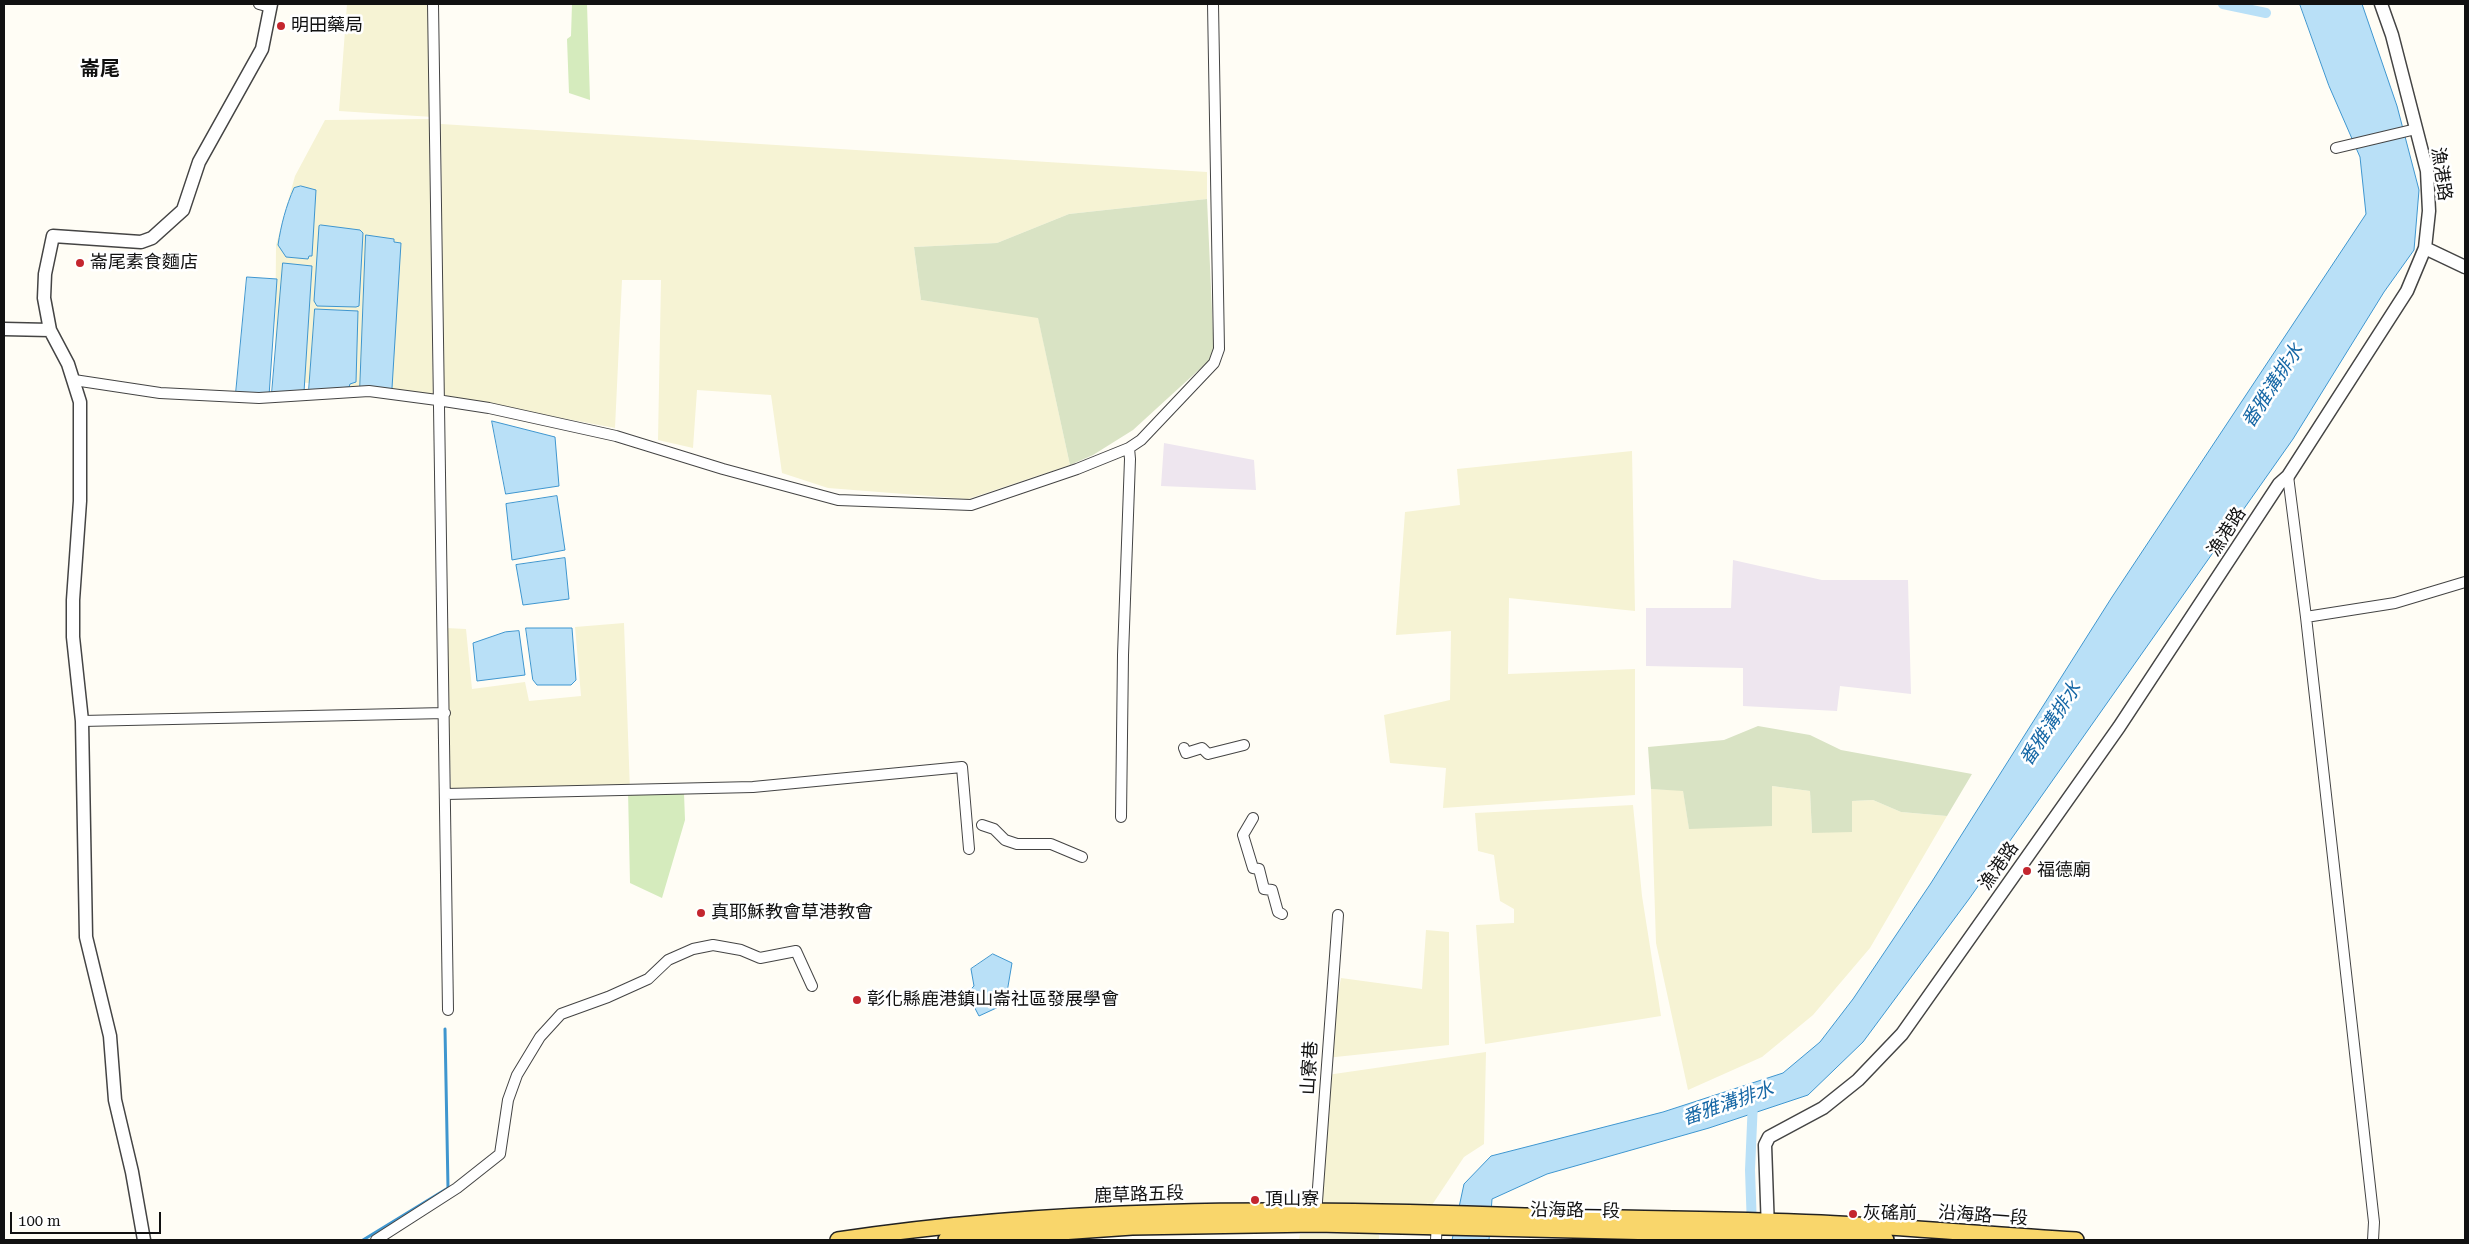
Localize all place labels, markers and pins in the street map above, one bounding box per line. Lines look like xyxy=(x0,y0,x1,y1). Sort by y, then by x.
place label: 明田藥局 xyxy=(291,15,363,37)
marker: 明田藥局 xyxy=(275,20,287,32)
place label: 崙尾素食麵店 xyxy=(90,252,198,274)
marker: 崙尾素食麵店 xyxy=(74,257,86,269)
place label: 福德廟 xyxy=(2037,860,2091,882)
marker: 福德廟 xyxy=(2021,865,2033,877)
place label: 真耶穌教會草港教會 xyxy=(711,902,873,924)
marker: 真耶穌教會草港教會 xyxy=(695,907,707,919)
place label: 彰化縣鹿港鎮山崙社區發展學會 xyxy=(867,989,1119,1011)
marker: 彰化縣鹿港鎮山崙社區發展學會 xyxy=(851,994,863,1006)
place label: 頂山寮 xyxy=(1265,1189,1319,1211)
marker: 頂山寮 xyxy=(1249,1194,1261,1206)
place label: 灰磘前 xyxy=(1863,1203,1917,1225)
marker: 灰磘前 xyxy=(1847,1208,1859,1220)

